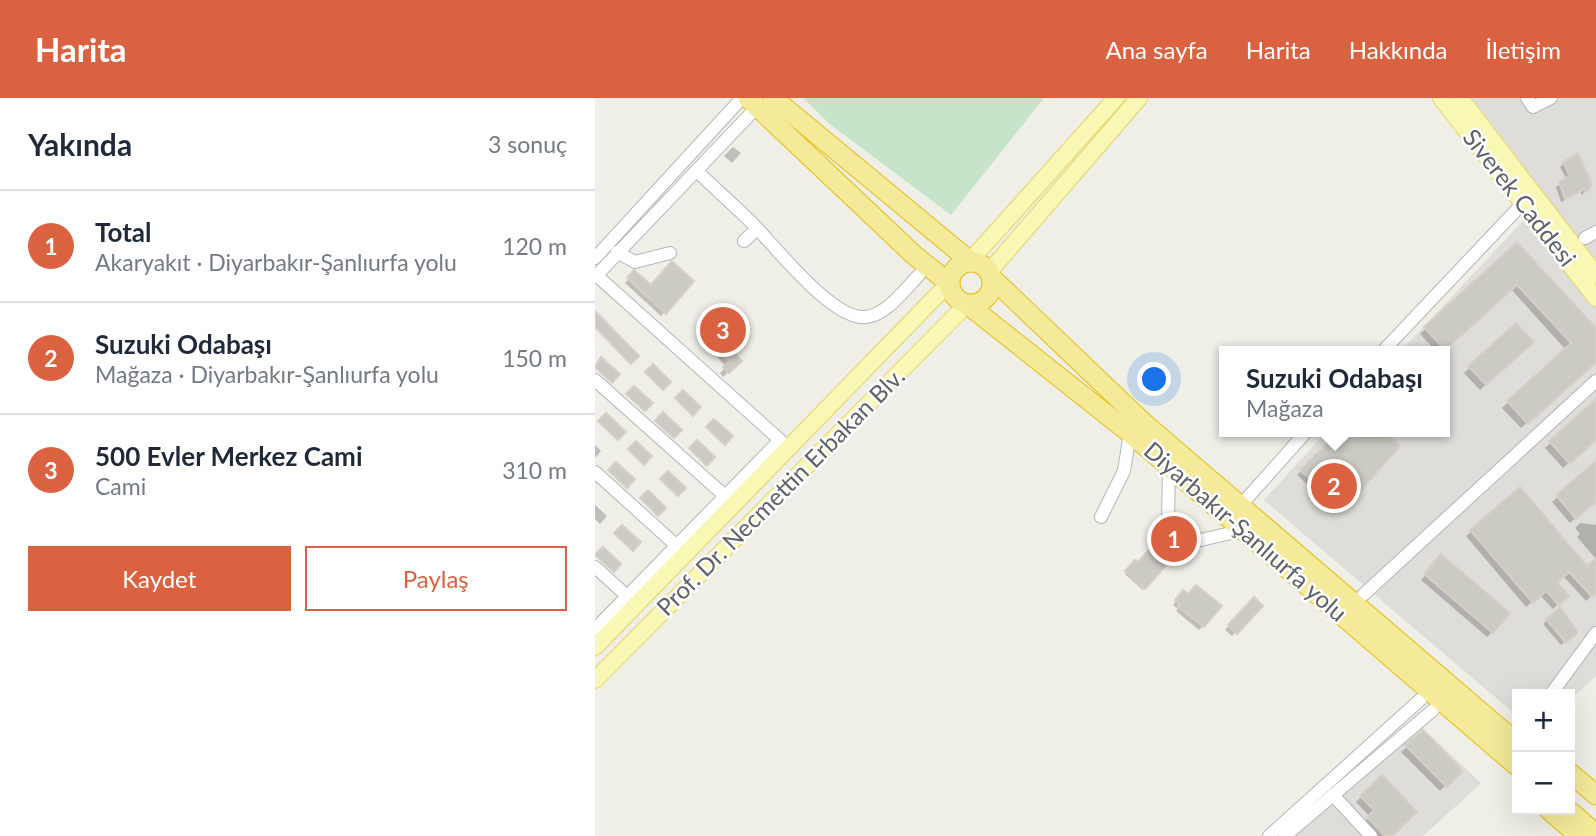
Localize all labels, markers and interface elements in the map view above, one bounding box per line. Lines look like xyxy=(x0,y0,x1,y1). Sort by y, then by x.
text: Harita xyxy=(35,29,126,69)
text: Ana sayfa xyxy=(1105,35,1208,64)
text: Harita xyxy=(1246,35,1311,64)
text: Hakkında xyxy=(1349,35,1448,64)
text: İletişim xyxy=(1486,35,1561,64)
street label: Siverek Caddesi xyxy=(1458,123,1583,272)
text: Yakında xyxy=(28,126,132,162)
text: 3 sonuç xyxy=(488,130,567,158)
text: Total xyxy=(95,216,151,248)
text: 1 xyxy=(44,232,58,260)
text: 120 m xyxy=(502,232,567,260)
text: Akaryakıt · Diyarbakır-Şanlıurfa yolu xyxy=(95,248,457,276)
pin: 3 xyxy=(700,304,746,356)
text: Suzuki Odabaşı xyxy=(95,328,272,360)
text: 2 xyxy=(44,344,58,372)
text: 150 m xyxy=(502,344,567,372)
popup xyxy=(1219,346,1450,437)
text: Mağaza · Diyarbakır-Şanlıurfa yolu xyxy=(95,360,439,388)
street label: Prof. Dr. Necmettin Erbakan Blv. xyxy=(650,361,910,621)
your location xyxy=(1137,362,1171,396)
text: Suzuki Odabaşı xyxy=(1246,362,1423,394)
text: Mağaza xyxy=(1246,394,1324,422)
street label: Diyarbakır-Şanlıurfa yolu xyxy=(1139,435,1353,627)
text: 500 Evler Merkez Cami xyxy=(95,440,363,472)
text: 3 xyxy=(44,456,58,484)
text: 310 m xyxy=(502,456,567,484)
pin: 2 xyxy=(1311,460,1357,512)
text: Cami xyxy=(95,472,146,500)
pin: 1 xyxy=(1151,513,1197,565)
button: Kaydet xyxy=(28,546,291,611)
button: Paylaş xyxy=(305,546,567,611)
map controls xyxy=(1512,689,1575,815)
button: + xyxy=(1512,689,1575,752)
button: − xyxy=(1512,752,1575,815)

